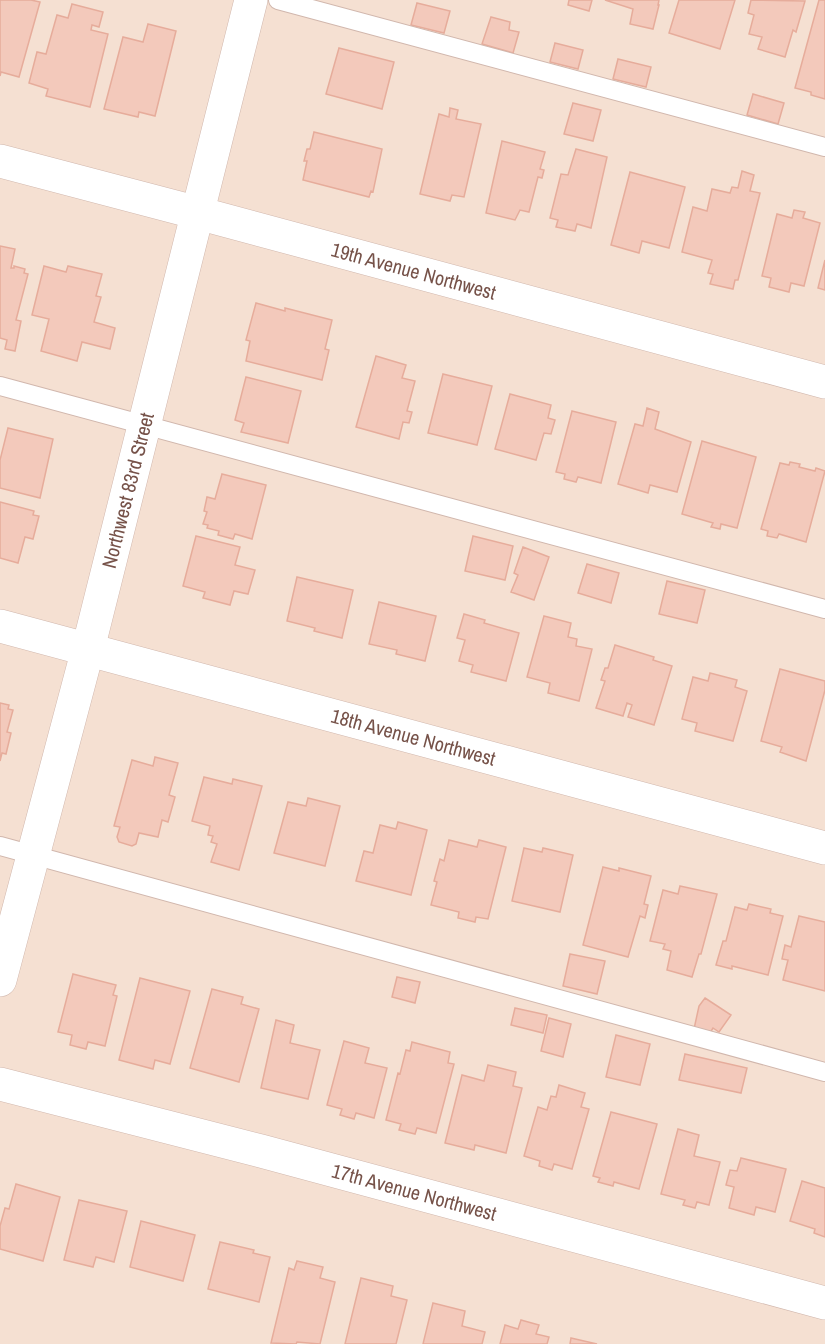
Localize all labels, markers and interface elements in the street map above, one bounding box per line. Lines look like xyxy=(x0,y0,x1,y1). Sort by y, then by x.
street label: 19th Avenue Northwest xyxy=(328,236,499,306)
street label: Northwest 83rd Street xyxy=(95,409,160,571)
street label: 18th Avenue Northwest xyxy=(328,702,499,772)
street label: 17th Avenue Northwest xyxy=(329,1157,500,1227)

